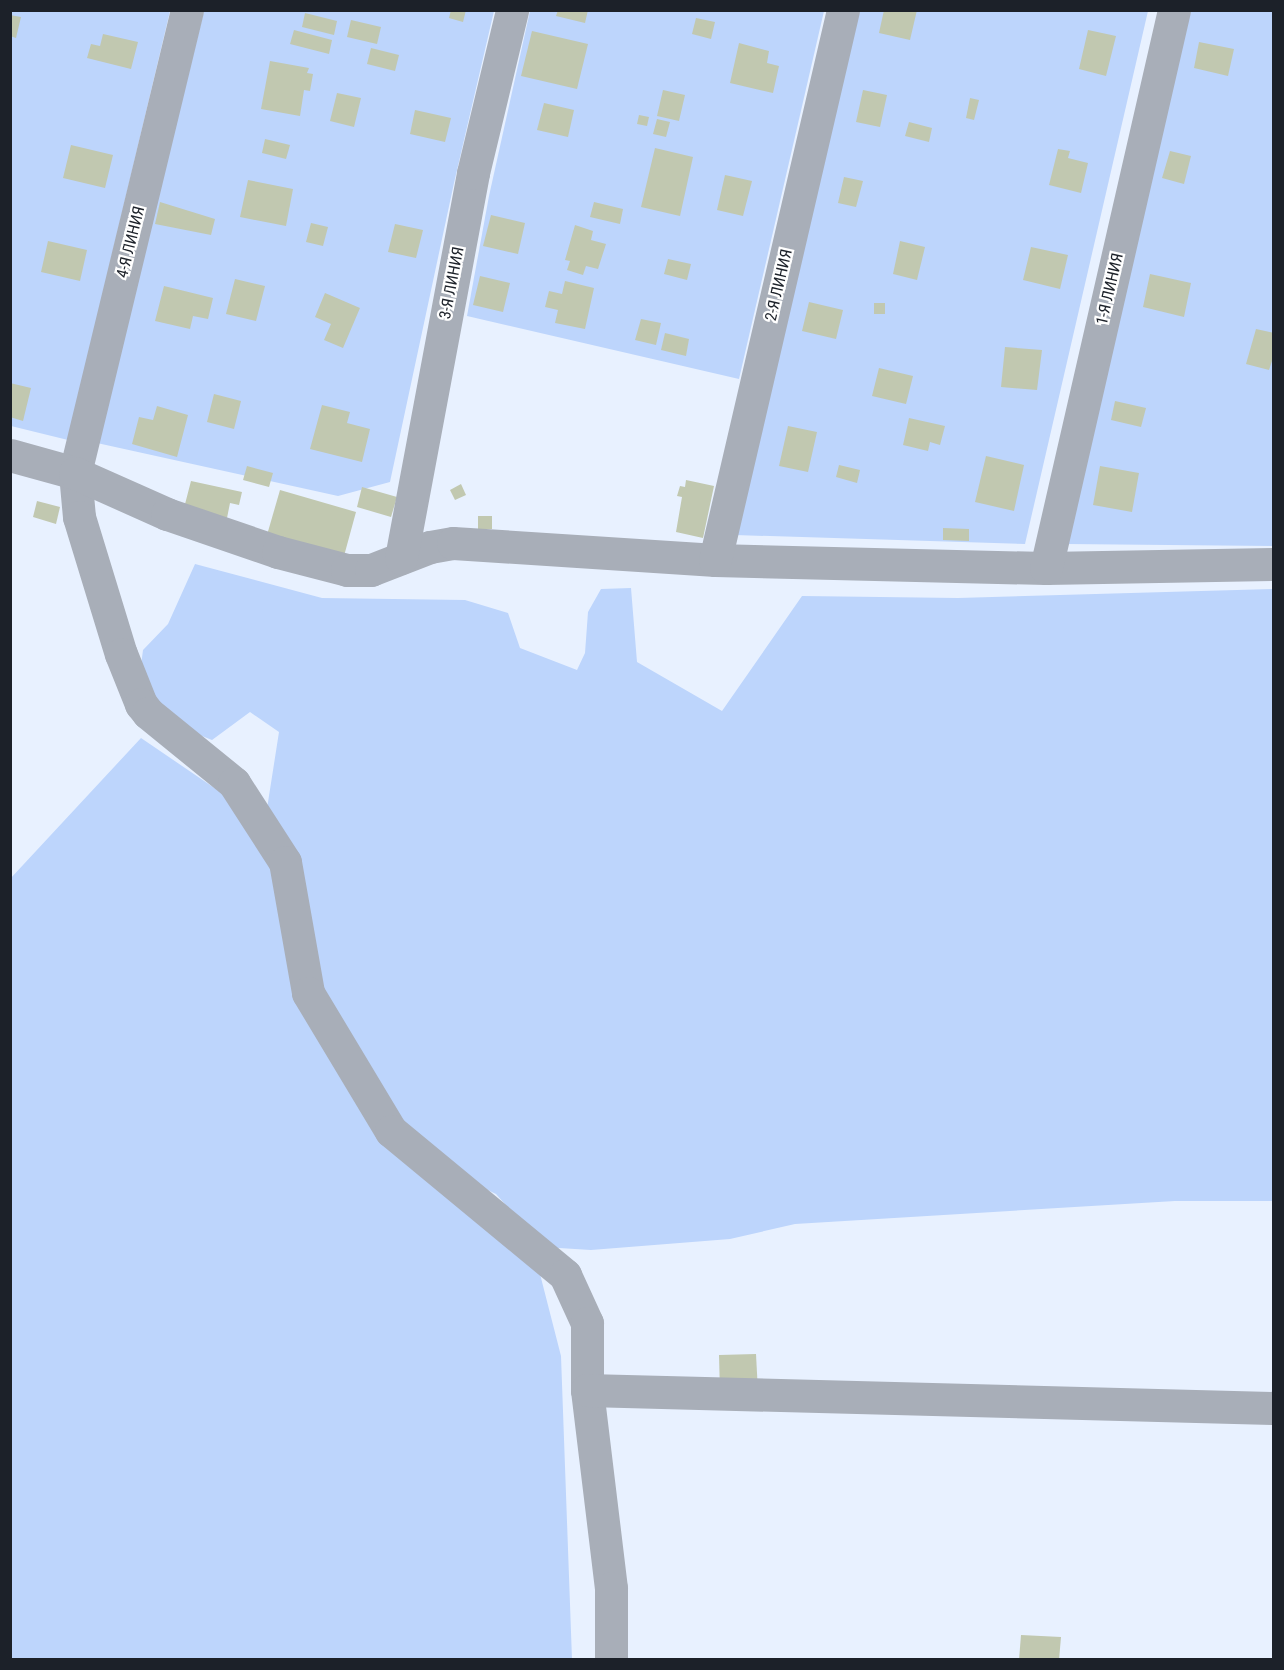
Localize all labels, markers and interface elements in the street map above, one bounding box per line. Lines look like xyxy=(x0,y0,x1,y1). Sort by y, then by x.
street label: 4-Я ЛИНИЯ xyxy=(113,204,149,280)
street label: 3-Я ЛИНИЯ xyxy=(436,245,468,321)
street label: 2-Я ЛИНИЯ xyxy=(761,247,797,323)
street label: 1-Я ЛИНИЯ xyxy=(1092,251,1128,327)

